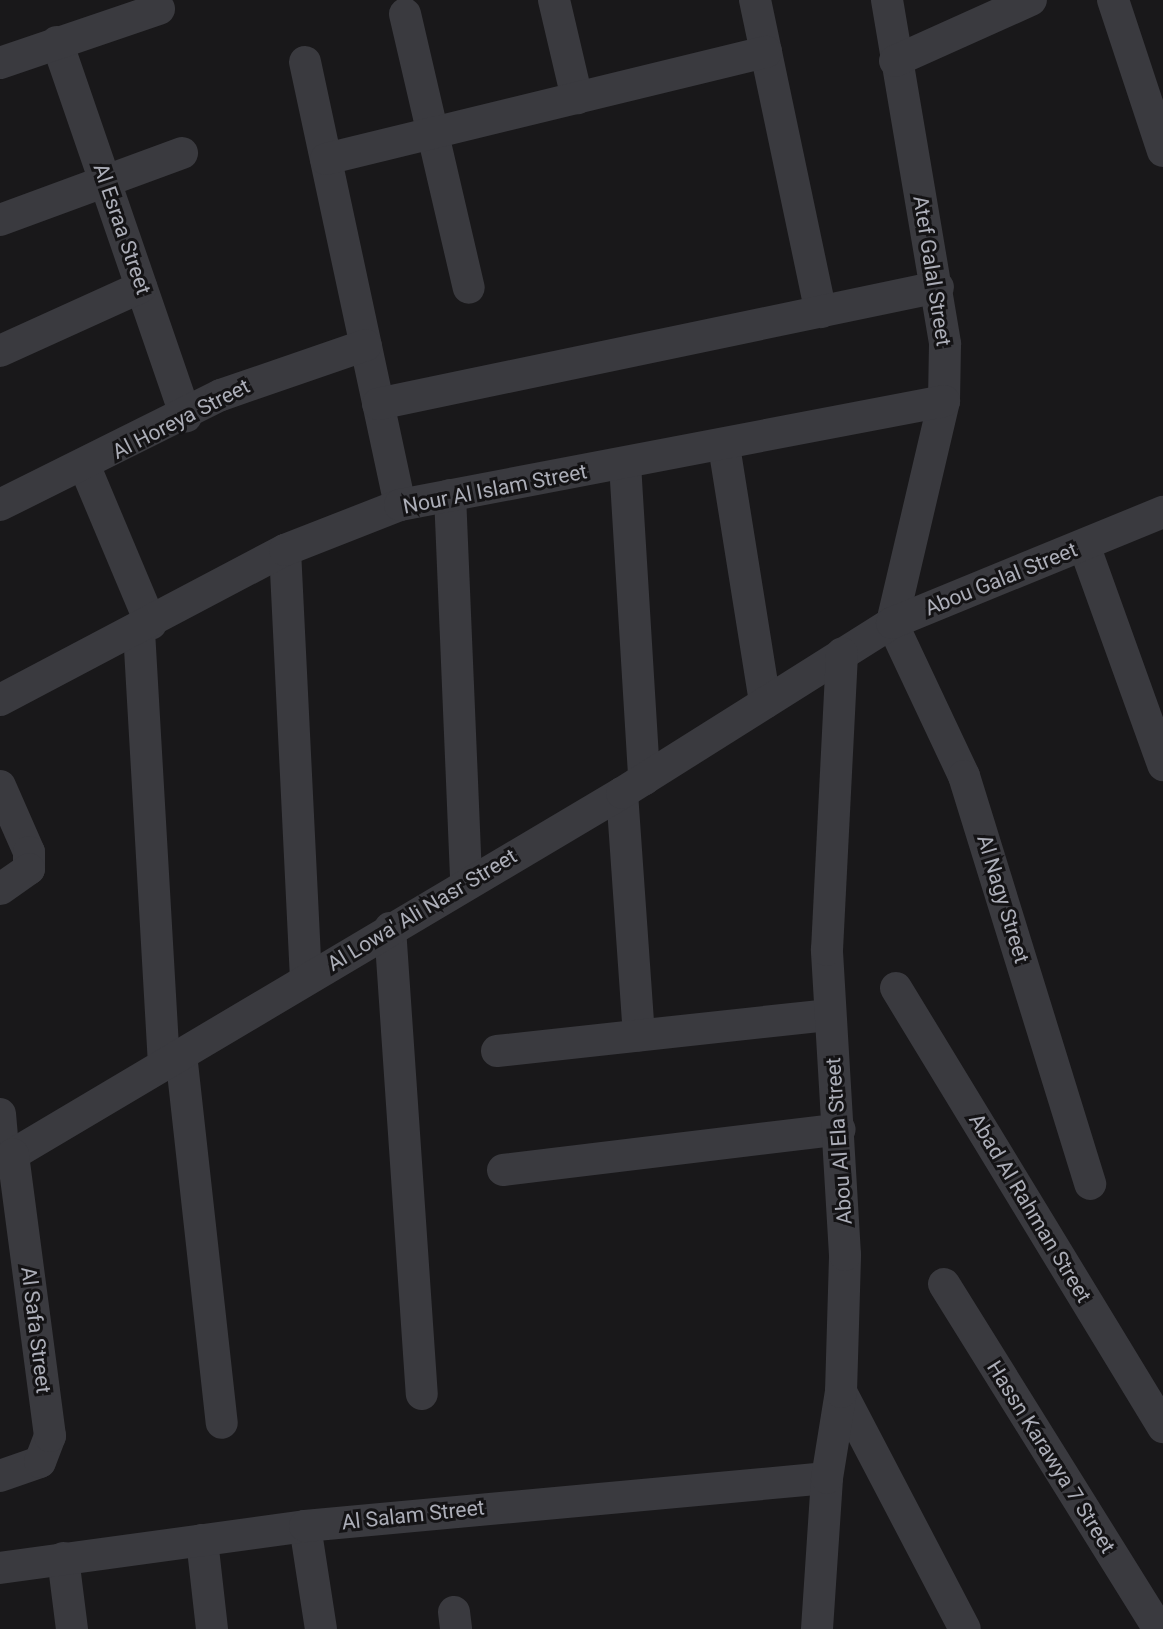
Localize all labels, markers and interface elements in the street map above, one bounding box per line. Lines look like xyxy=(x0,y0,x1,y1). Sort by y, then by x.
street label: Al Esraa Street xyxy=(88,160,156,298)
street label: Atef Galal Street xyxy=(908,194,956,348)
street label: Al Horeya Street xyxy=(108,374,254,464)
street label: Nour Al Islam Street xyxy=(401,459,589,519)
street label: Abou Galal Street xyxy=(921,537,1081,621)
street label: Al Nagy Street xyxy=(972,832,1034,966)
street label: Al Lowa' Ali Nasr Street xyxy=(323,843,521,977)
street label: Abou Al Ela Street xyxy=(821,1057,857,1225)
street label: Abad Al Rahman Street xyxy=(964,1109,1096,1307)
street label: Al Safa Street xyxy=(16,1265,56,1395)
street label: Hassn Karawya 7 Street xyxy=(981,1356,1121,1558)
street label: Al Salam Street xyxy=(340,1495,486,1535)

